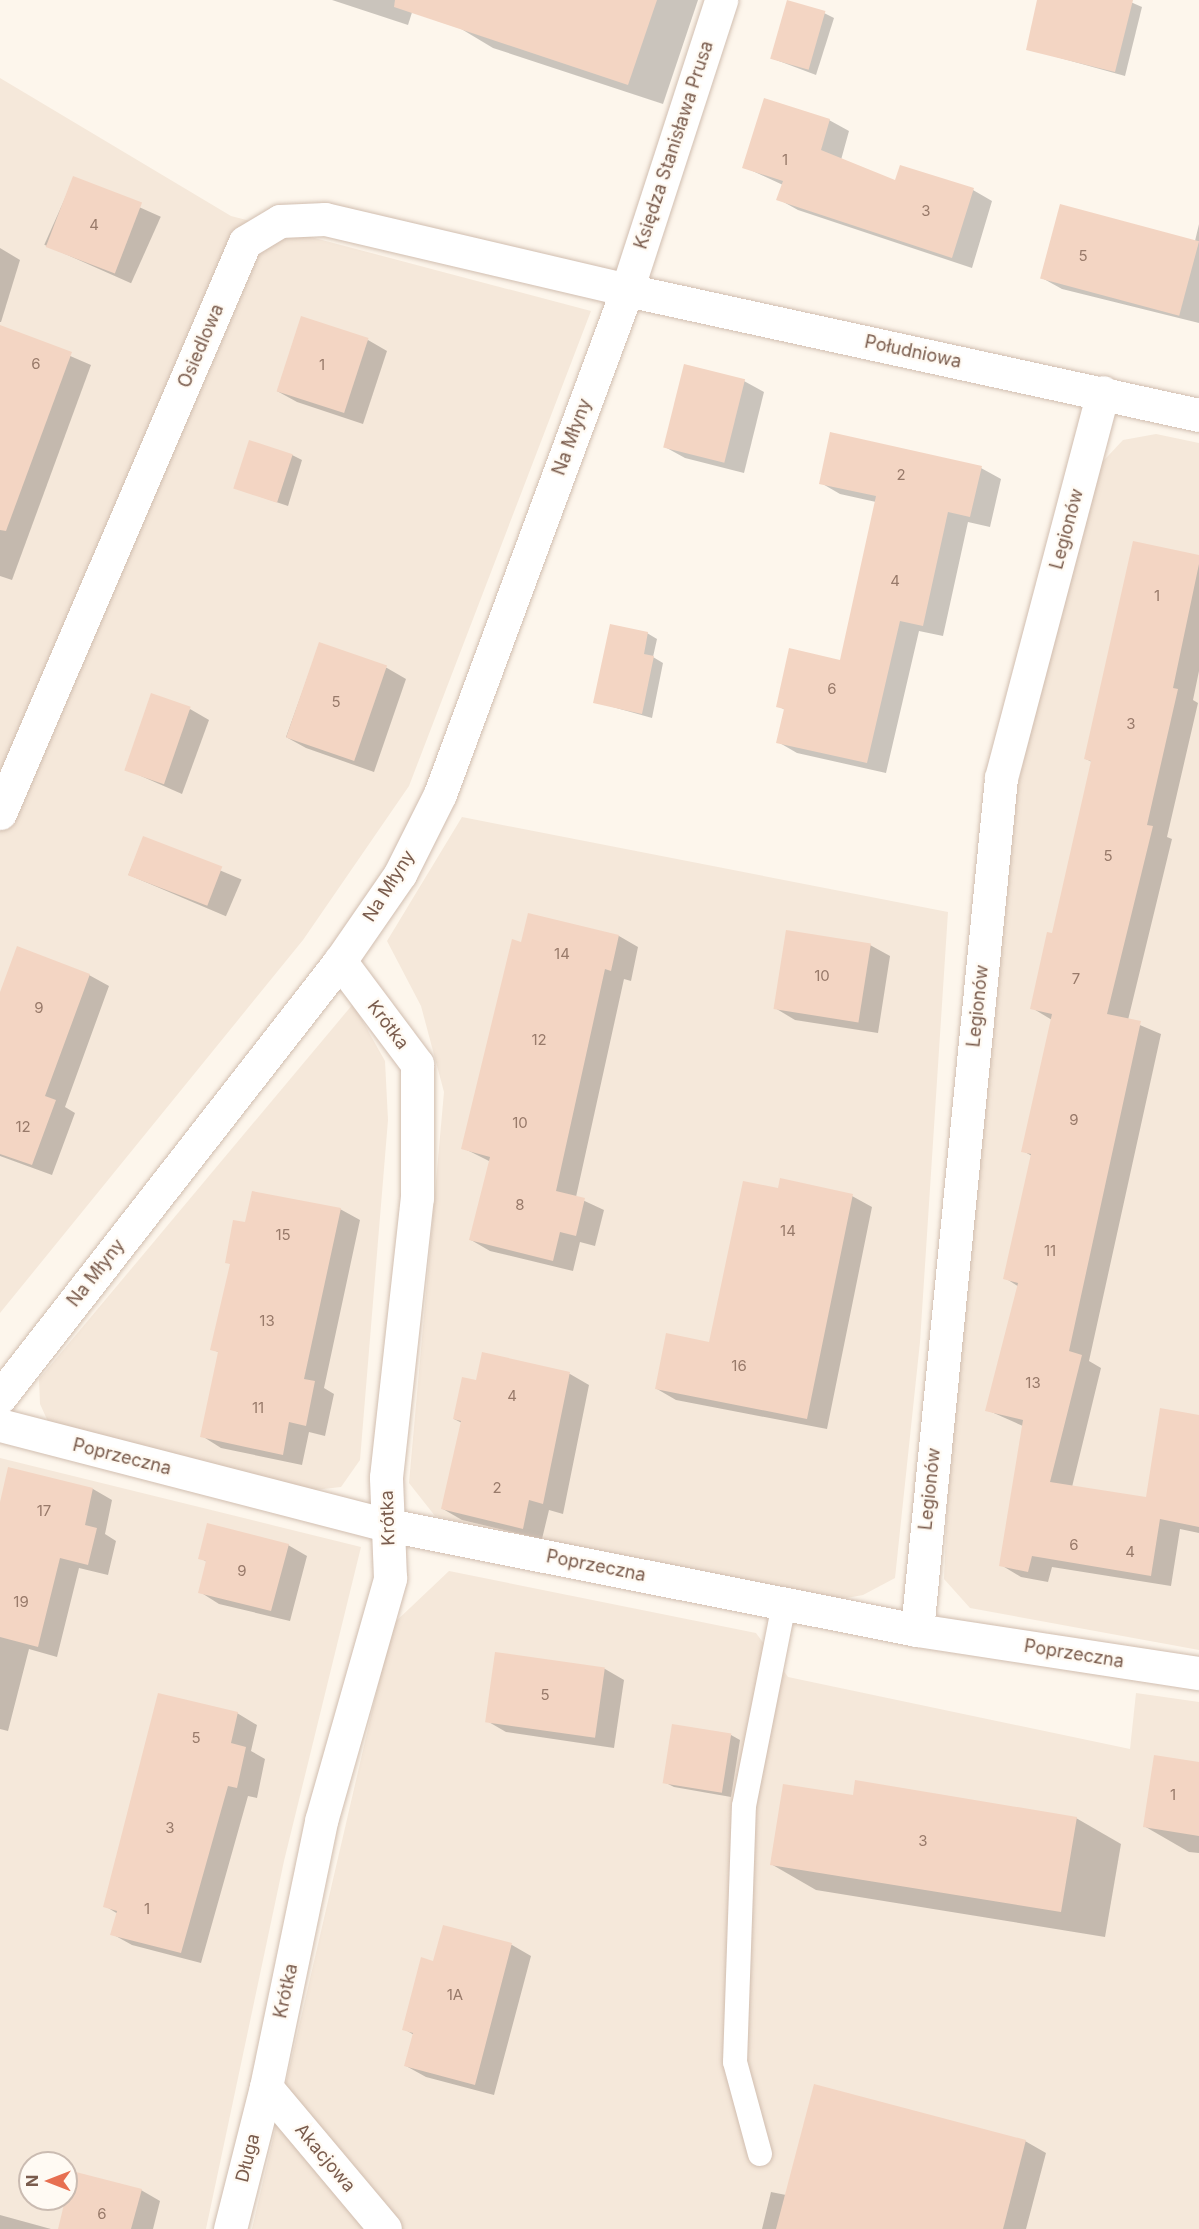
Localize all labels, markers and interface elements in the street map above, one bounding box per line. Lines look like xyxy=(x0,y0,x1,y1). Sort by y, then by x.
street label: Księdza Stanisława Prusa xyxy=(630,38,718,252)
house number: 1 xyxy=(782,151,788,169)
house number: 3 xyxy=(921,202,931,220)
house number: 4 xyxy=(89,216,99,234)
house number: 5 xyxy=(1078,247,1088,265)
street label: Osiedlowa xyxy=(174,301,228,391)
street label: Południowa xyxy=(863,331,963,373)
house number: 6 xyxy=(31,355,41,373)
house number: 1 xyxy=(319,356,325,374)
street label: Na Młyny xyxy=(548,396,596,478)
house number: 2 xyxy=(896,466,906,484)
street label: Legionów xyxy=(1046,486,1088,572)
house number: 4 xyxy=(890,572,900,590)
house number: 1 xyxy=(1154,587,1160,605)
house number: 6 xyxy=(827,680,837,698)
house number: 5 xyxy=(331,693,341,711)
house number: 3 xyxy=(1126,715,1136,733)
street label: Na Młyny xyxy=(359,846,419,926)
house number: 5 xyxy=(1103,847,1113,865)
house number: 14 xyxy=(554,945,570,963)
street label: Legionów xyxy=(963,964,993,1048)
house number: 10 xyxy=(814,967,830,985)
house number: 7 xyxy=(1072,970,1080,988)
street label: Krótka xyxy=(363,996,413,1054)
house number: 9 xyxy=(34,999,44,1017)
house number: 12 xyxy=(531,1031,547,1049)
house number: 9 xyxy=(1069,1111,1079,1129)
house number: 10 xyxy=(512,1114,528,1132)
house number: 12 xyxy=(15,1118,31,1136)
house number: 8 xyxy=(515,1196,525,1214)
house number: 14 xyxy=(780,1222,796,1240)
house number: 15 xyxy=(275,1226,291,1244)
street label: Na Młyny xyxy=(63,1235,129,1311)
house number: 11 xyxy=(1044,1242,1056,1260)
house number: 13 xyxy=(259,1312,275,1330)
house number: 16 xyxy=(731,1357,747,1375)
house number: 13 xyxy=(1025,1374,1041,1392)
house number: 4 xyxy=(507,1387,517,1405)
house number: 11 xyxy=(252,1399,264,1417)
street label: Poprzeczna xyxy=(70,1434,174,1480)
street label: Legionów xyxy=(915,1447,945,1531)
house number: 2 xyxy=(492,1479,502,1497)
street label: Krótka xyxy=(376,1490,400,1546)
house number: 17 xyxy=(37,1502,51,1520)
house number: 6 xyxy=(1069,1536,1079,1554)
house number: 4 xyxy=(1125,1543,1135,1561)
street label: Poprzeczna xyxy=(544,1546,648,1586)
house number: 9 xyxy=(237,1562,247,1580)
house number: 19 xyxy=(13,1593,29,1611)
street label: Poprzeczna xyxy=(1022,1635,1126,1673)
house number: 5 xyxy=(540,1686,550,1704)
house number: 5 xyxy=(191,1729,201,1747)
house number: 1 xyxy=(1170,1786,1176,1804)
house number: 3 xyxy=(165,1819,175,1837)
house number: 3 xyxy=(918,1832,928,1850)
house number: 1 xyxy=(144,1900,150,1918)
street label: Krótka xyxy=(270,1962,302,2020)
house number: 1A xyxy=(447,1986,463,2004)
street label: Akacjowa xyxy=(290,2120,360,2196)
street label: Długa xyxy=(232,2132,264,2184)
north arrow xyxy=(18,2151,78,2211)
text: N xyxy=(22,2175,42,2187)
house number: 6 xyxy=(97,2205,107,2223)

